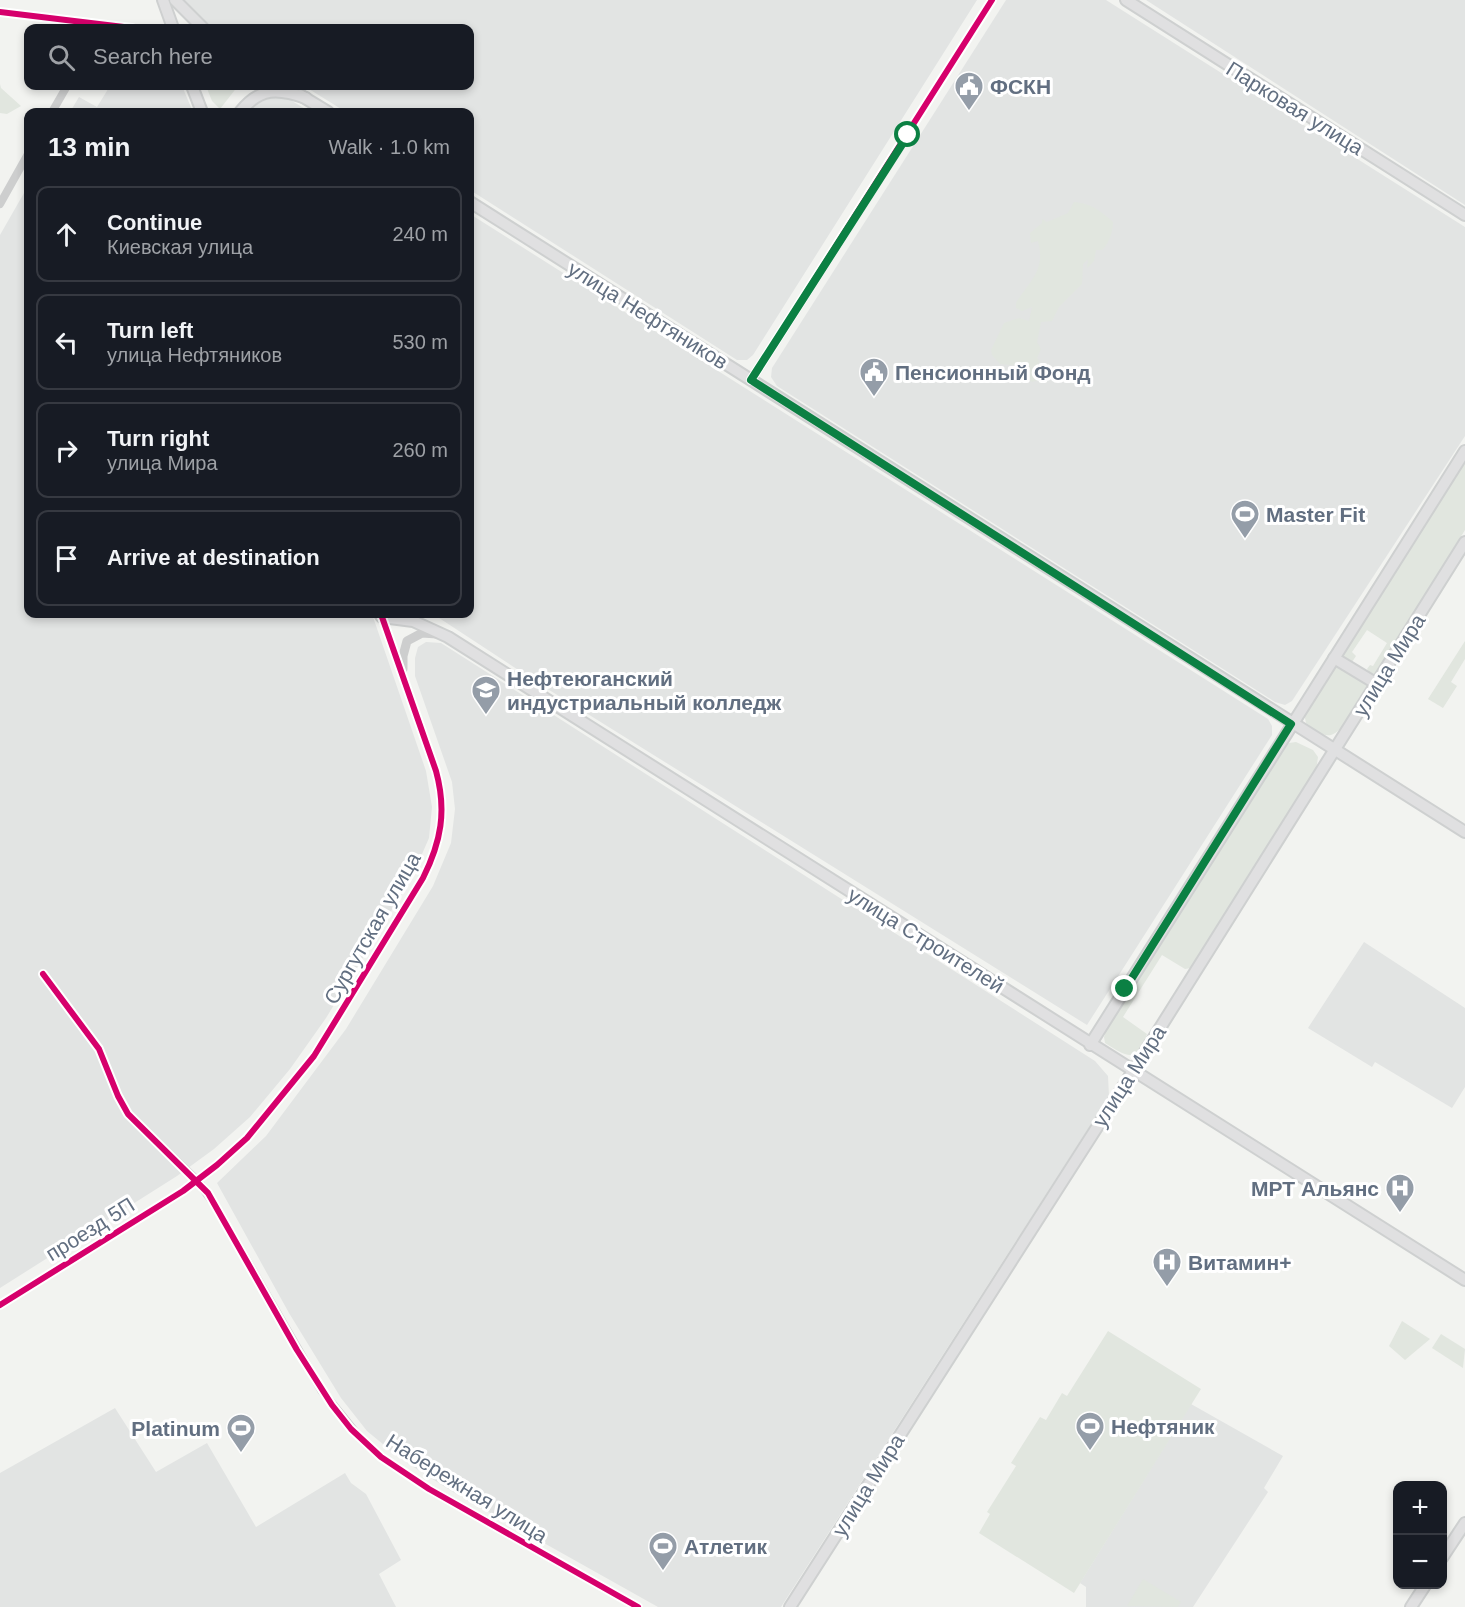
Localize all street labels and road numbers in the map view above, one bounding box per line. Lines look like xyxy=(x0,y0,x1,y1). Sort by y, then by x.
street label: Парковая улица xyxy=(1222,57,1368,160)
street label: улица Нефтяников xyxy=(564,257,732,373)
street label: улица Мира xyxy=(1348,609,1430,720)
street label: Сургутская улица xyxy=(319,848,425,1008)
street label: улица Строителей xyxy=(844,883,1008,997)
street label: улица Мира xyxy=(1088,1021,1170,1131)
street label: проезд 5П xyxy=(42,1193,138,1265)
street label: Набережная улица xyxy=(382,1429,552,1547)
street label: улица Мира xyxy=(827,1429,909,1540)

